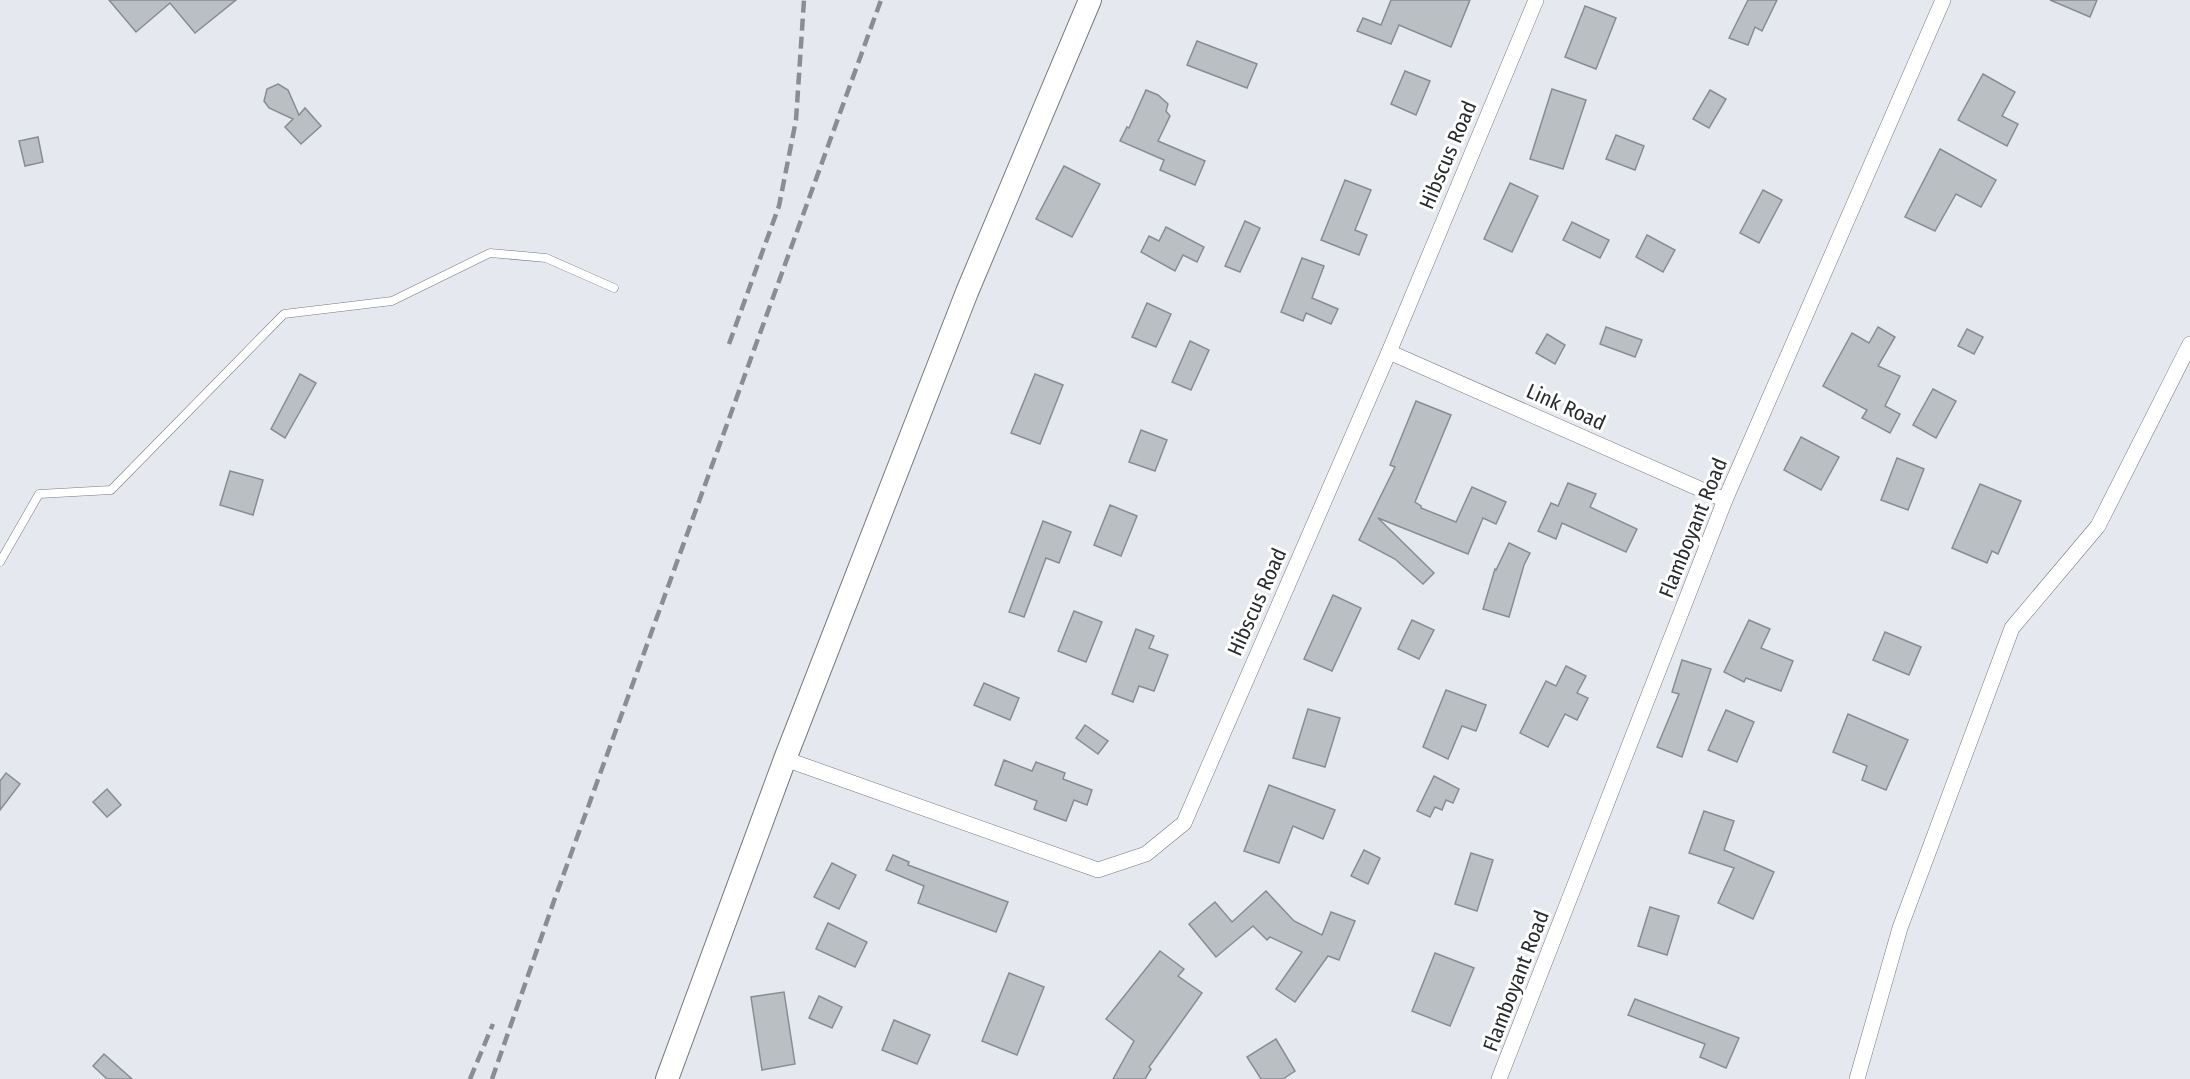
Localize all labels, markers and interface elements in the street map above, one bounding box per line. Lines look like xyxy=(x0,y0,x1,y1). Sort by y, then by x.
street label: Hibscus Road xyxy=(1413,97,1483,213)
street label: Link Road xyxy=(1522,378,1610,436)
street label: Flamboyant Road xyxy=(1653,454,1733,602)
street label: Hibscus Road xyxy=(1222,544,1292,660)
street label: Flamboyant Road xyxy=(1477,907,1555,1055)

